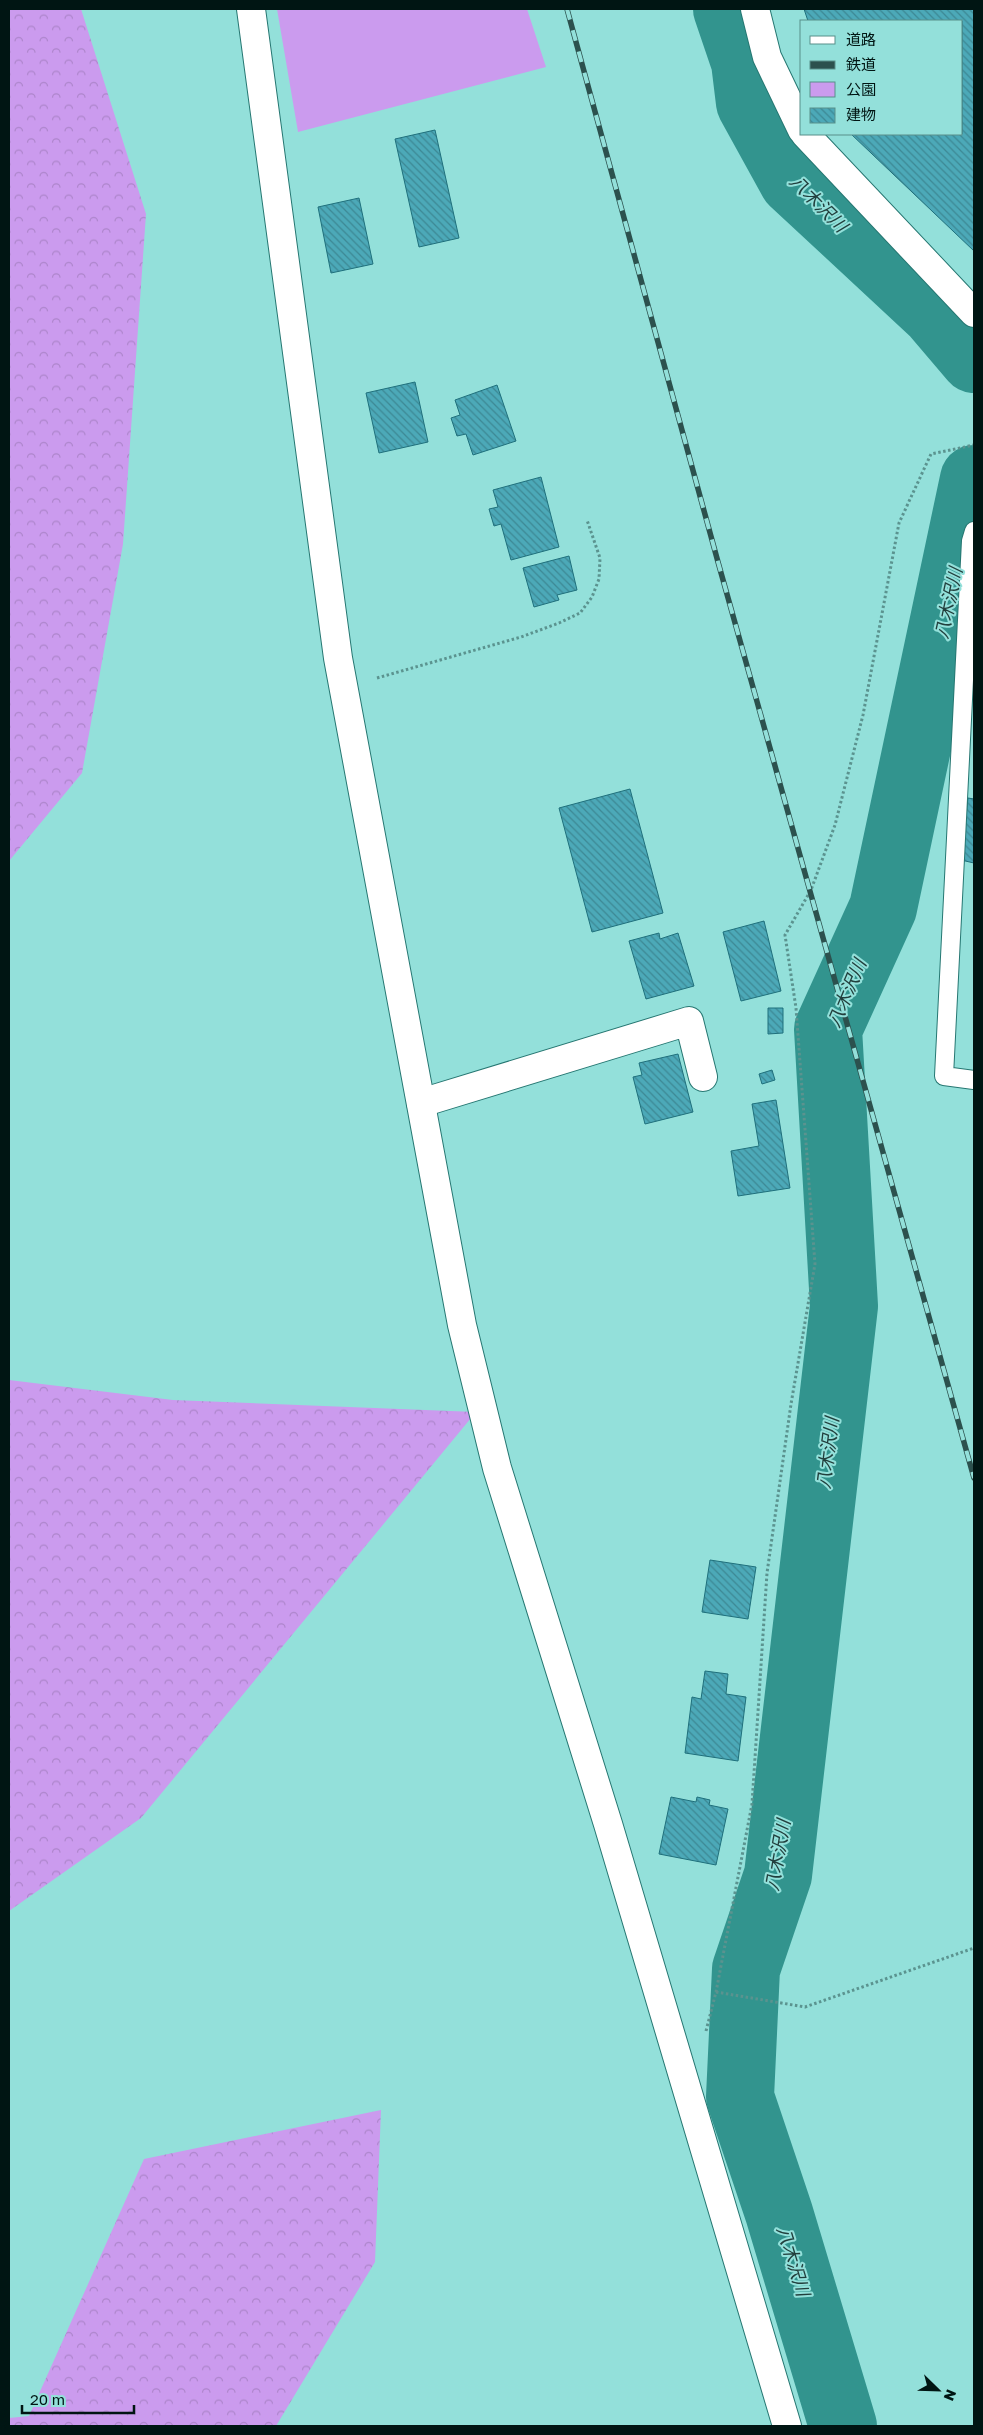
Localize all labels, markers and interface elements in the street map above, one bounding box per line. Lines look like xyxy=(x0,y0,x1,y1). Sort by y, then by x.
legend xyxy=(800,20,963,135)
text: 道路 xyxy=(846,30,876,48)
text: 鉄道 xyxy=(846,55,876,73)
text: 公園 xyxy=(846,80,876,98)
text: 建物 xyxy=(846,105,876,123)
water label: 八木沢川 xyxy=(786,170,854,238)
water label: 八木沢川 xyxy=(930,564,967,641)
water label: 八木沢川 xyxy=(822,954,871,1030)
water label: 八木沢川 xyxy=(812,1414,843,1490)
water label: 八木沢川 xyxy=(760,1816,794,1892)
water label: 八木沢川 xyxy=(773,2223,816,2301)
north arrow xyxy=(913,2365,963,2415)
scale bar xyxy=(22,2382,135,2414)
text: N xyxy=(941,2387,960,2403)
text: 20 m xyxy=(30,2390,65,2408)

